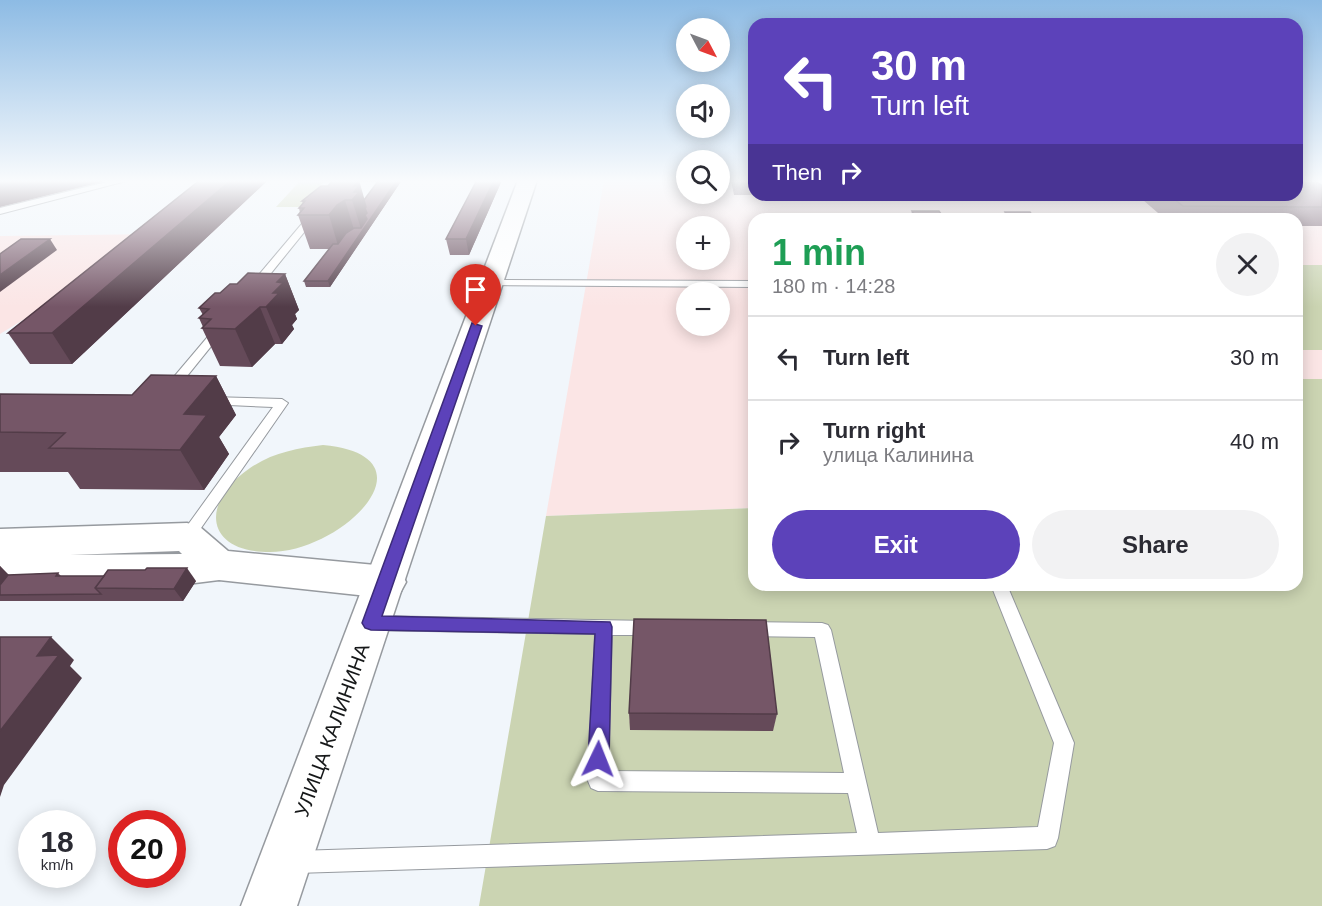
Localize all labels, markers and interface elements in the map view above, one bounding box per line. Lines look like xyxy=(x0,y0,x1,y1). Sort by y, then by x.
north arrow xyxy=(676,18,730,72)
map controls xyxy=(676,18,730,336)
icon: left xyxy=(772,42,850,120)
text: 30 m xyxy=(871,42,967,89)
button: sound xyxy=(676,84,730,138)
text: Turn left xyxy=(871,91,969,121)
button: search xyxy=(676,150,730,204)
icon: right xyxy=(834,156,867,189)
text: Then xyxy=(772,160,822,185)
button: + xyxy=(676,216,730,270)
text: 1 min xyxy=(772,232,866,273)
button: close xyxy=(1216,233,1279,296)
pin xyxy=(450,264,501,326)
icon: arrive xyxy=(459,273,492,306)
text: 180 m · 14:28 xyxy=(772,275,895,297)
button: − xyxy=(676,282,730,336)
icon: left xyxy=(772,342,805,375)
text: Turn left xyxy=(823,345,909,370)
text: 30 m xyxy=(1230,345,1279,370)
text: Turn right xyxy=(823,418,925,443)
icon: right xyxy=(772,426,805,459)
text: 40 m xyxy=(1230,429,1279,454)
text: улица Калинина xyxy=(823,444,974,466)
button: Exit xyxy=(772,510,1020,579)
button: Share xyxy=(1032,510,1279,579)
street label: УЛИЦА КАЛИНИНА xyxy=(290,640,374,820)
position arrow xyxy=(566,727,630,791)
speed limit sign: 20 xyxy=(108,810,186,888)
text: 18 xyxy=(40,825,74,858)
text: km/h xyxy=(41,856,73,873)

